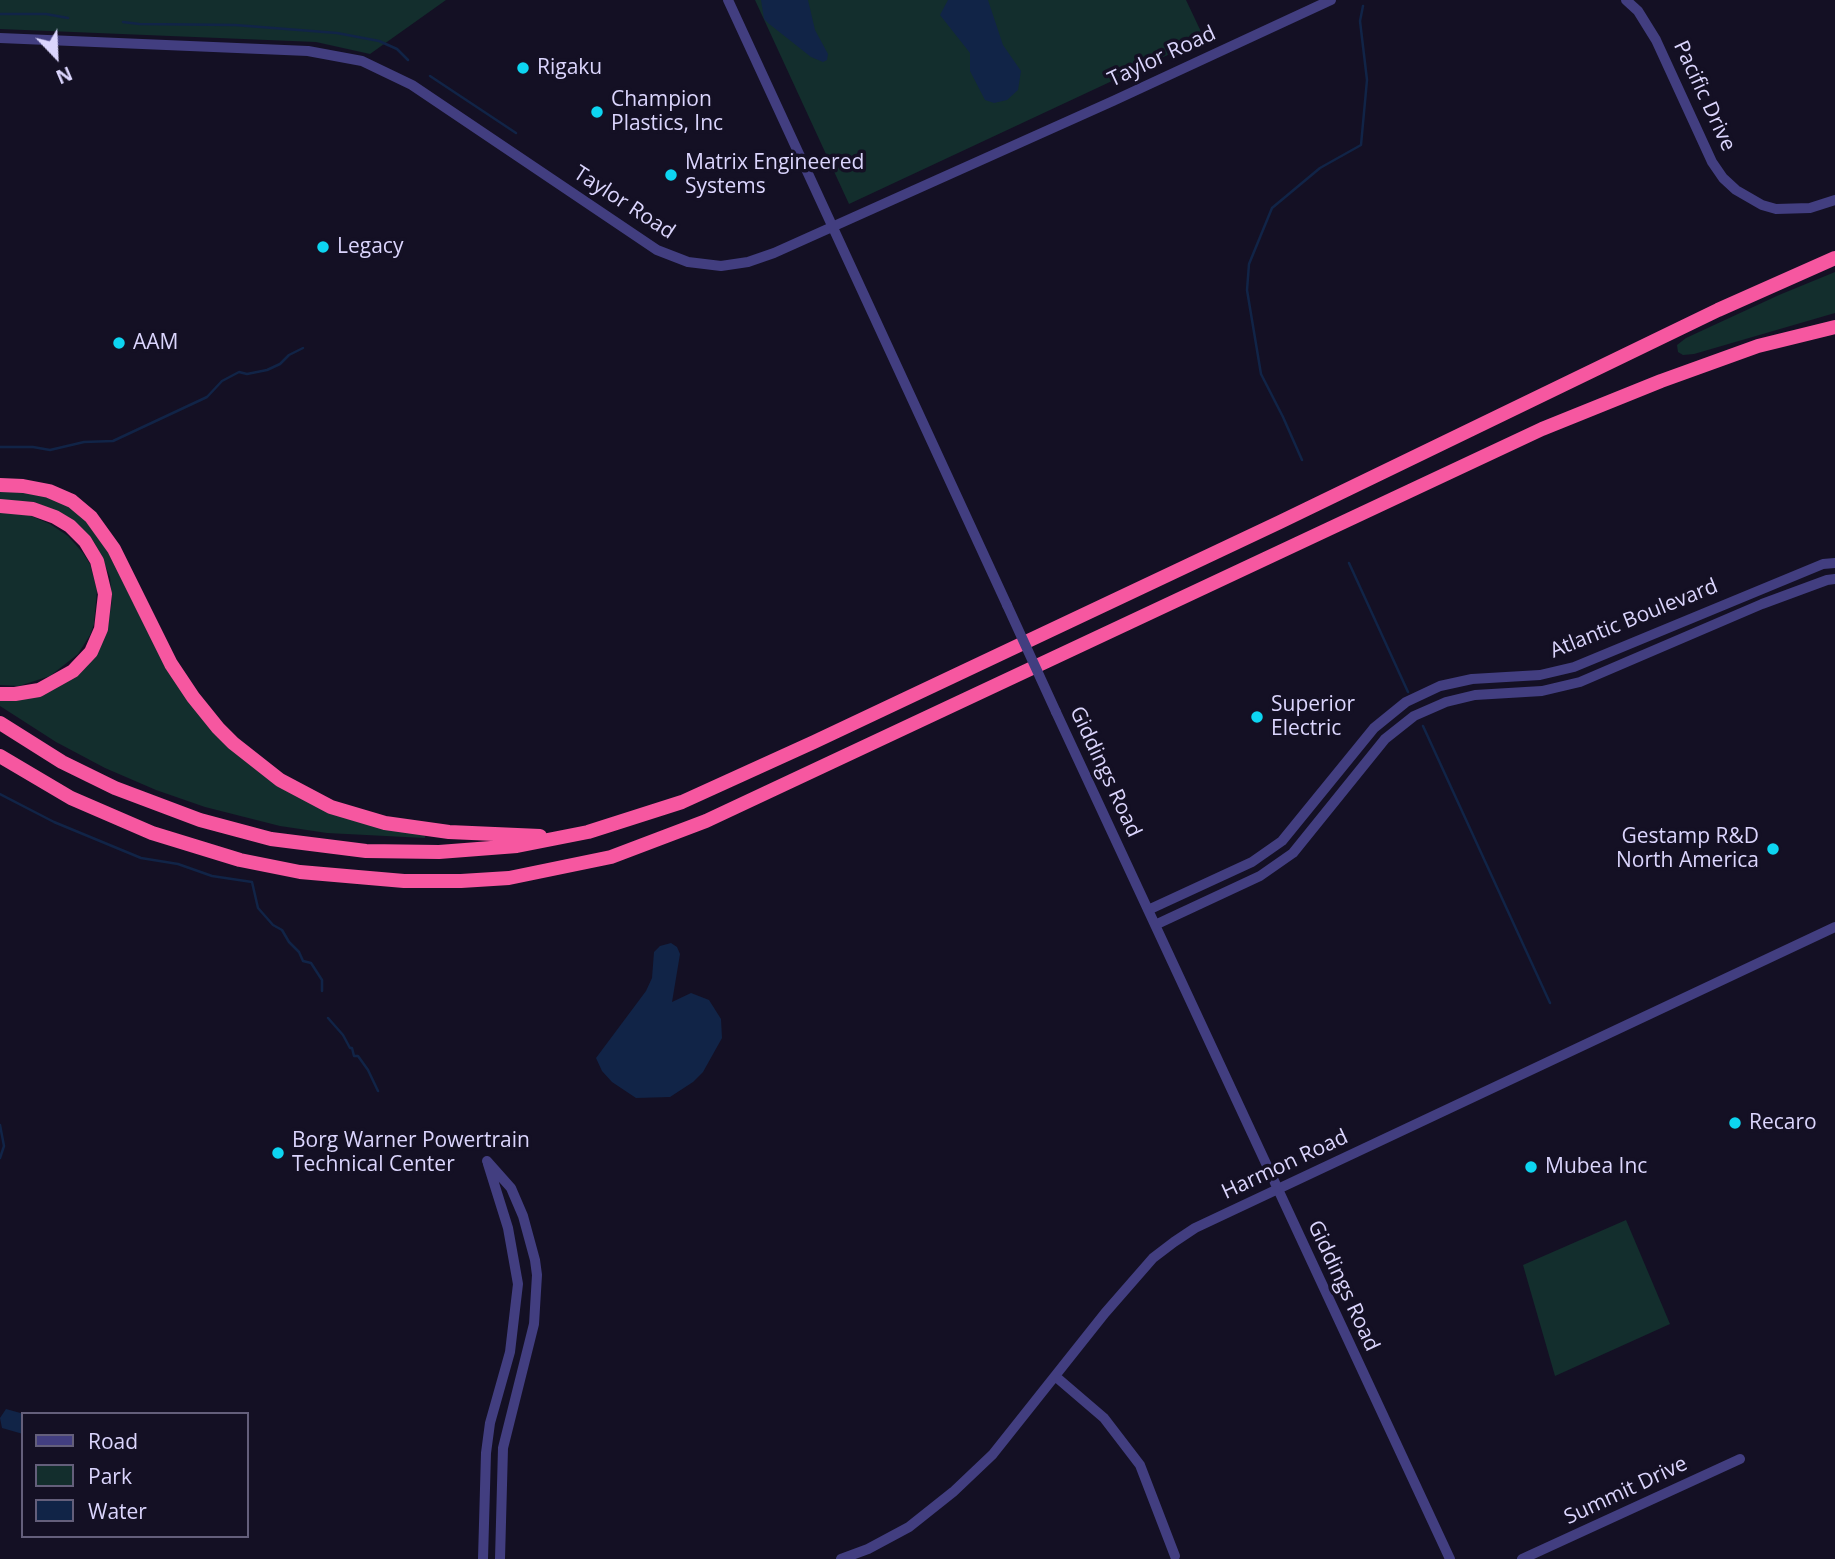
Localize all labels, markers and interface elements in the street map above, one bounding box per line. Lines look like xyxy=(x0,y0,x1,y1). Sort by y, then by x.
north arrow xyxy=(21,21,91,91)
street label: Taylor Road xyxy=(1104,21,1220,93)
street label: Pacific Drive xyxy=(1667,37,1741,155)
place label: Rigaku xyxy=(537,55,602,81)
text: N xyxy=(52,60,76,90)
marker: Rigaku xyxy=(515,60,531,76)
place label: Champion Plastics, Inc xyxy=(611,87,723,137)
marker: Champion Plastics, Inc xyxy=(589,104,605,120)
place label: Matrix Engineered Systems xyxy=(685,150,864,200)
street label: Taylor Road xyxy=(569,161,679,245)
marker: Matrix Engineered Systems xyxy=(663,167,679,183)
place label: Legacy xyxy=(337,234,403,260)
marker: Legacy xyxy=(315,239,331,255)
place label: AAM xyxy=(133,330,178,356)
marker: AAM xyxy=(111,335,127,351)
street label: Atlantic Boulevard xyxy=(1546,574,1722,664)
place label: Superior Electric xyxy=(1271,692,1355,742)
street label: Giddings Road xyxy=(1064,703,1146,841)
marker: Superior Electric xyxy=(1249,709,1265,725)
place label: Gestamp R&D North America xyxy=(1616,824,1759,874)
marker: Gestamp R&D North America xyxy=(1765,841,1781,857)
place label: Recaro xyxy=(1749,1110,1817,1136)
marker: Recaro xyxy=(1727,1115,1743,1131)
street label: Harmon Road xyxy=(1218,1125,1352,1205)
place label: Borg Warner Powertrain Technical Center xyxy=(292,1128,530,1178)
marker: Borg Warner Powertrain Technical Center xyxy=(270,1145,286,1161)
place label: Mubea Inc xyxy=(1545,1154,1647,1180)
marker: Mubea Inc xyxy=(1523,1159,1539,1175)
street label: Giddings Road xyxy=(1302,1217,1384,1355)
legend xyxy=(21,1412,248,1538)
text: Road xyxy=(88,1427,138,1455)
street label: Summit Drive xyxy=(1560,1451,1692,1531)
text: Park xyxy=(88,1462,132,1490)
text: Water xyxy=(88,1497,147,1525)

